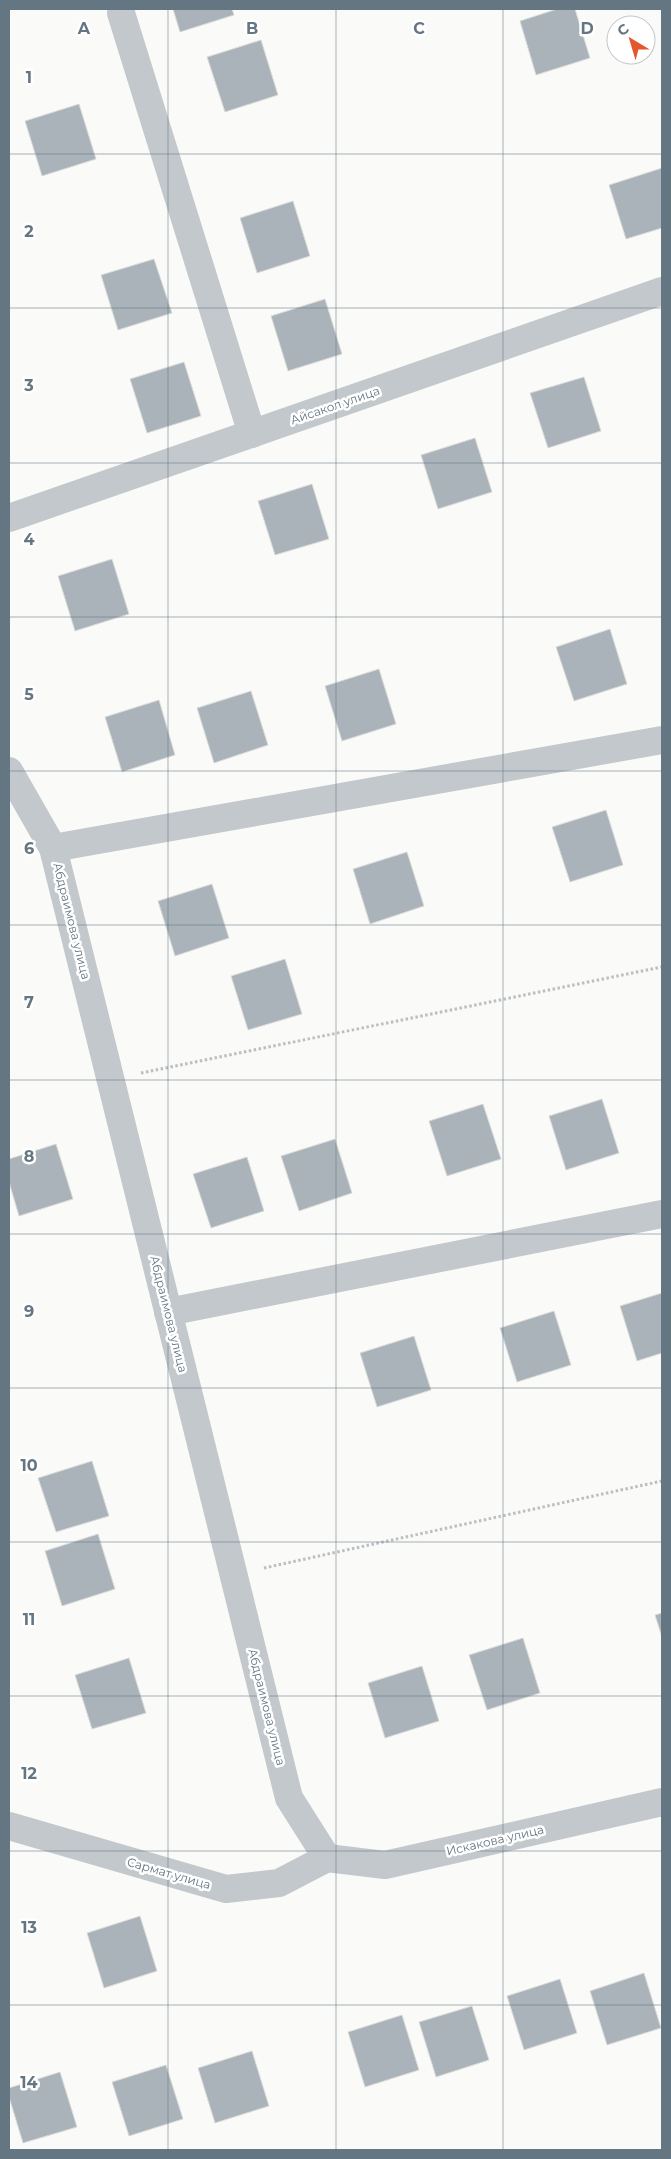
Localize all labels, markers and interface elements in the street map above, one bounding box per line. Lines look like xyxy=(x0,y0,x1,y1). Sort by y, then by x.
north arrow xyxy=(606,15,656,65)
text: A xyxy=(77,19,91,38)
text: B xyxy=(246,19,258,38)
text: C xyxy=(413,19,425,38)
text: D xyxy=(580,19,594,38)
text: С xyxy=(613,20,633,40)
text: 1 xyxy=(26,68,32,87)
text: 2 xyxy=(24,222,34,241)
text: 3 xyxy=(23,376,34,395)
street label: Айсакол улица xyxy=(288,383,382,427)
text: 4 xyxy=(23,530,35,549)
text: 5 xyxy=(24,685,34,704)
text: 6 xyxy=(24,839,34,858)
street label: Абдраимова улица xyxy=(50,861,94,981)
text: 7 xyxy=(24,993,34,1012)
text: 8 xyxy=(24,1147,34,1166)
street label: Абдраимова улица xyxy=(147,1254,191,1374)
text: 9 xyxy=(24,1302,34,1321)
text: 10 xyxy=(20,1456,38,1475)
text: 11 xyxy=(23,1610,35,1629)
street label: Абдраимова улица xyxy=(245,1647,289,1767)
text: 12 xyxy=(21,1764,37,1783)
street label: Искакова улица xyxy=(445,1821,545,1859)
street label: Сармат улица xyxy=(125,1854,213,1892)
text: 13 xyxy=(21,1918,37,1937)
text: 14 xyxy=(20,2073,38,2092)

